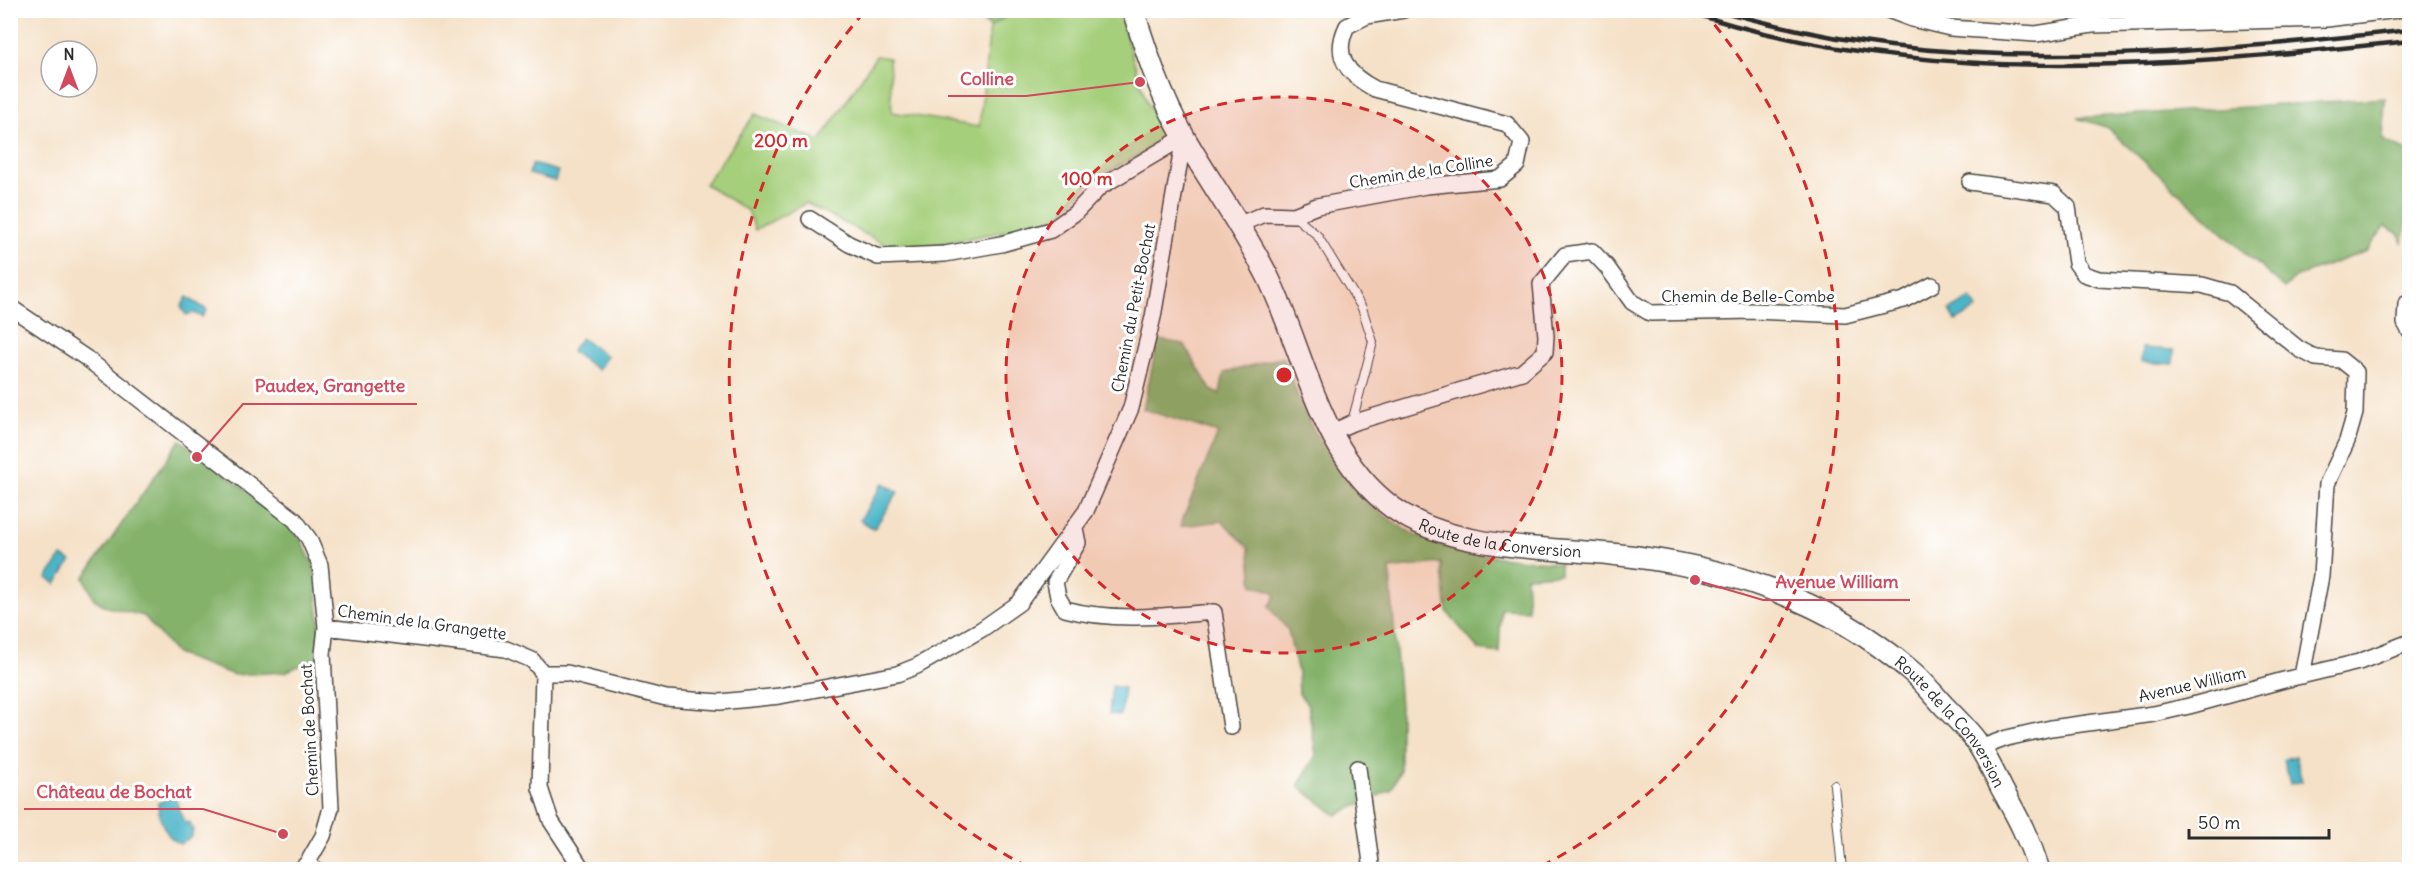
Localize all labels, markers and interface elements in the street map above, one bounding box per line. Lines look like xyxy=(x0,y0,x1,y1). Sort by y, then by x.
north arrow xyxy=(39,39,99,99)
text: N xyxy=(63,44,75,64)
callout: Colline xyxy=(948,60,1026,96)
text: Colline xyxy=(960,67,1014,90)
text: 200 m xyxy=(754,129,808,152)
street label: Chemin de la Colline xyxy=(1348,150,1494,192)
text: 100 m xyxy=(1062,167,1113,190)
street label: Chemin du Petit-Bochat xyxy=(1107,221,1159,394)
street label: Chemin de Belle-Combe xyxy=(1661,286,1835,306)
centre of rings xyxy=(1274,365,1294,385)
callout: Paudex, Grangette xyxy=(243,368,417,404)
text: Paudex, Grangette xyxy=(255,374,405,397)
street label: Route de la Conversion xyxy=(1416,514,1582,562)
callout: Avenue William xyxy=(1763,564,1910,600)
text: Avenue William xyxy=(1775,570,1899,593)
street label: Chemin de la Grangette xyxy=(336,600,508,644)
street label: Route de la Conversion xyxy=(1891,652,2010,791)
street label: Avenue William xyxy=(2136,662,2248,706)
street label: Chemin de Bochat xyxy=(296,663,322,797)
callout: Château de Bochat xyxy=(24,773,203,809)
text: Château de Bochat xyxy=(36,780,193,803)
scale bar xyxy=(2189,802,2328,840)
text: 50 m xyxy=(2198,811,2240,834)

